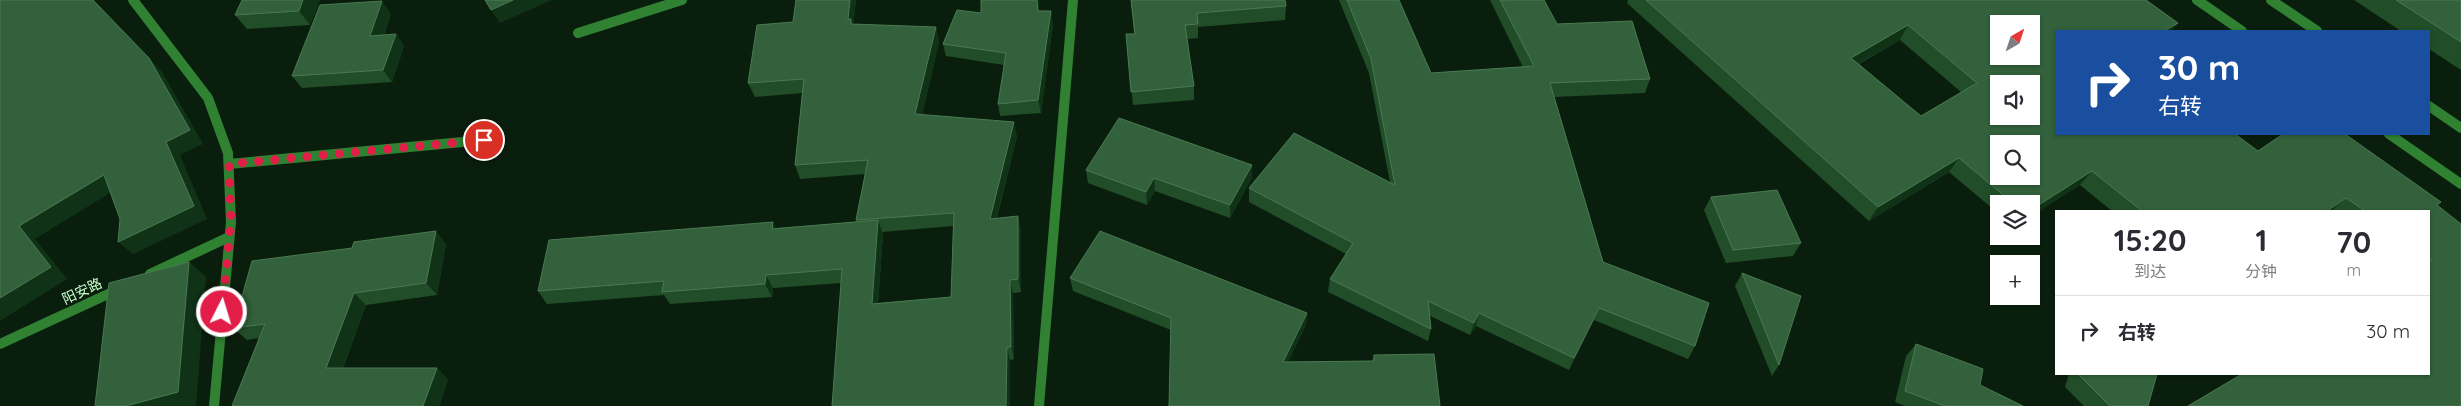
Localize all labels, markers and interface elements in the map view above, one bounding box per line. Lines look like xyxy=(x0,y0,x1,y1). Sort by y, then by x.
north arrow xyxy=(1990,15,2040,65)
map controls xyxy=(1990,15,2040,305)
text: 30 m xyxy=(2158,45,2240,89)
icon: right xyxy=(2075,50,2140,115)
button: sound xyxy=(1990,75,2040,125)
text: 右转 xyxy=(2158,92,2202,120)
pin xyxy=(463,119,505,161)
icon: arrive xyxy=(470,126,498,154)
button: search xyxy=(1990,135,2040,185)
button: layers xyxy=(1990,195,2040,245)
text: 15:20 xyxy=(2114,221,2187,259)
text: 1 xyxy=(2256,221,2267,259)
text: 70 xyxy=(2336,223,2371,261)
button: + xyxy=(1990,255,2040,305)
text: m xyxy=(2346,260,2361,280)
text: 到达 xyxy=(2134,261,2166,281)
text: 分钟 xyxy=(2245,261,2277,281)
street label: 阳安路 xyxy=(59,274,105,308)
position arrow xyxy=(195,285,247,337)
icon: right xyxy=(2075,317,2103,345)
text: 30 m xyxy=(2366,319,2410,343)
text: 右转 xyxy=(2118,320,2156,344)

